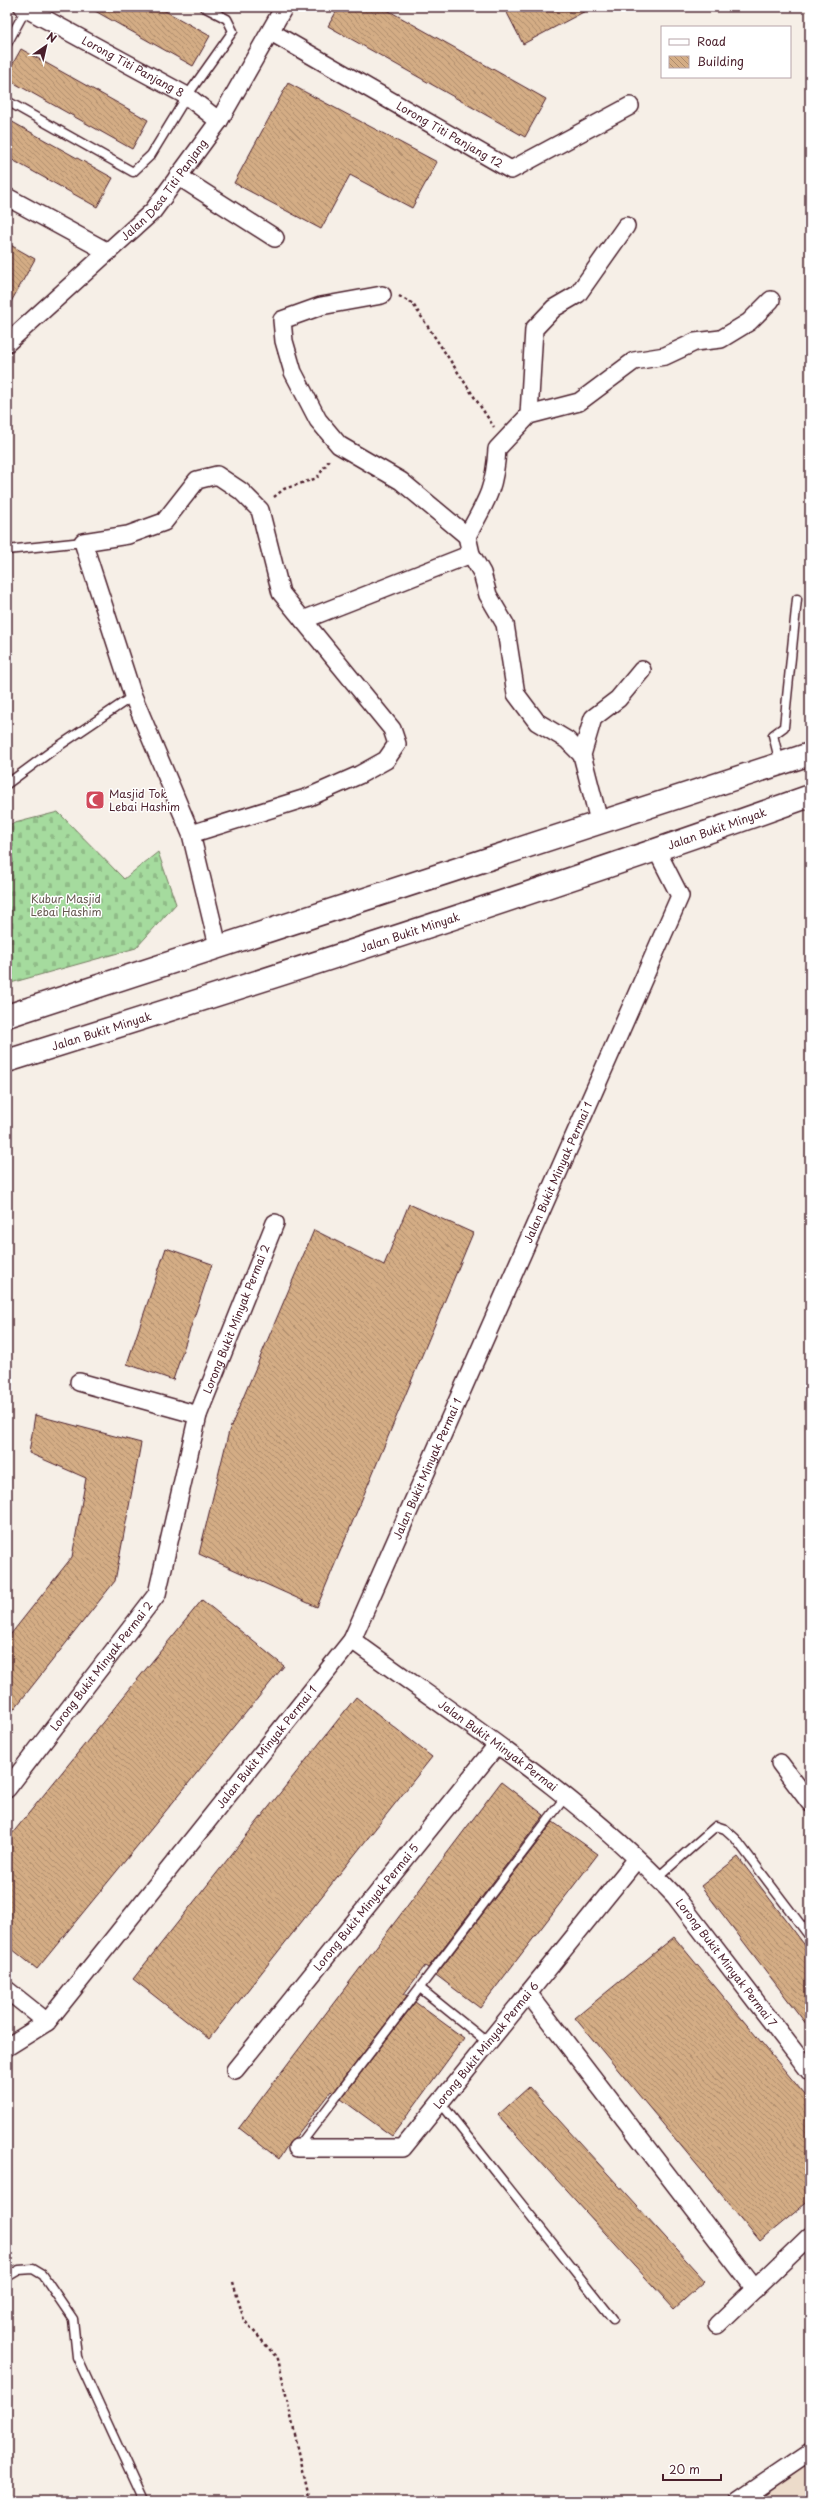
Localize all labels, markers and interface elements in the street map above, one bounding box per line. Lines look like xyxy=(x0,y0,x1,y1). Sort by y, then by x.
north arrow xyxy=(26,26,66,66)
legend xyxy=(661,26,791,78)
text: N xyxy=(44,28,60,47)
street label: Lorong Titi Panjang 8 xyxy=(79,32,187,101)
text: Road xyxy=(697,32,726,50)
text: Building xyxy=(697,52,744,70)
street label: Lorong Titi Panjang 12 xyxy=(394,97,506,172)
street label: Jalan Desa Titi Panjang xyxy=(117,135,211,244)
place label: Masjid Tok Lebai Hashim xyxy=(109,785,180,815)
mosque icon: Masjid Tok Lebai Hashim xyxy=(84,789,106,811)
street label: Jalan Bukit Minyak xyxy=(665,803,769,853)
park label: Kubur Masjid Lebai Hashim xyxy=(30,890,102,920)
street label: Jalan Bukit Minyak xyxy=(358,908,462,956)
street label: Jalan Bukit Minyak xyxy=(49,1007,154,1055)
street label: Jalan Bukit Minyak Permai 1 xyxy=(519,1099,596,1246)
street label: Lorong Bukit Minyak Permai 2 xyxy=(198,1242,274,1396)
street label: Jalan Bukit Minyak Permai 1 xyxy=(388,1395,466,1542)
street label: Lorong Bukit Minyak Permai 2 xyxy=(46,1597,157,1734)
street label: Jalan Bukit Minyak Permai 1 xyxy=(212,1682,320,1812)
street label: Jalan Bukit Minyak Permai xyxy=(435,1695,561,1795)
street label: Lorong Bukit Minyak Permai 5 xyxy=(309,1840,422,1974)
street label: Lorong Bukit Minyak Permai 7 xyxy=(672,1895,781,2030)
street label: Lorong Bukit Minyak Permai 6 xyxy=(429,1978,543,2112)
scale bar xyxy=(663,2456,721,2482)
text: 20 m xyxy=(669,2460,700,2478)

